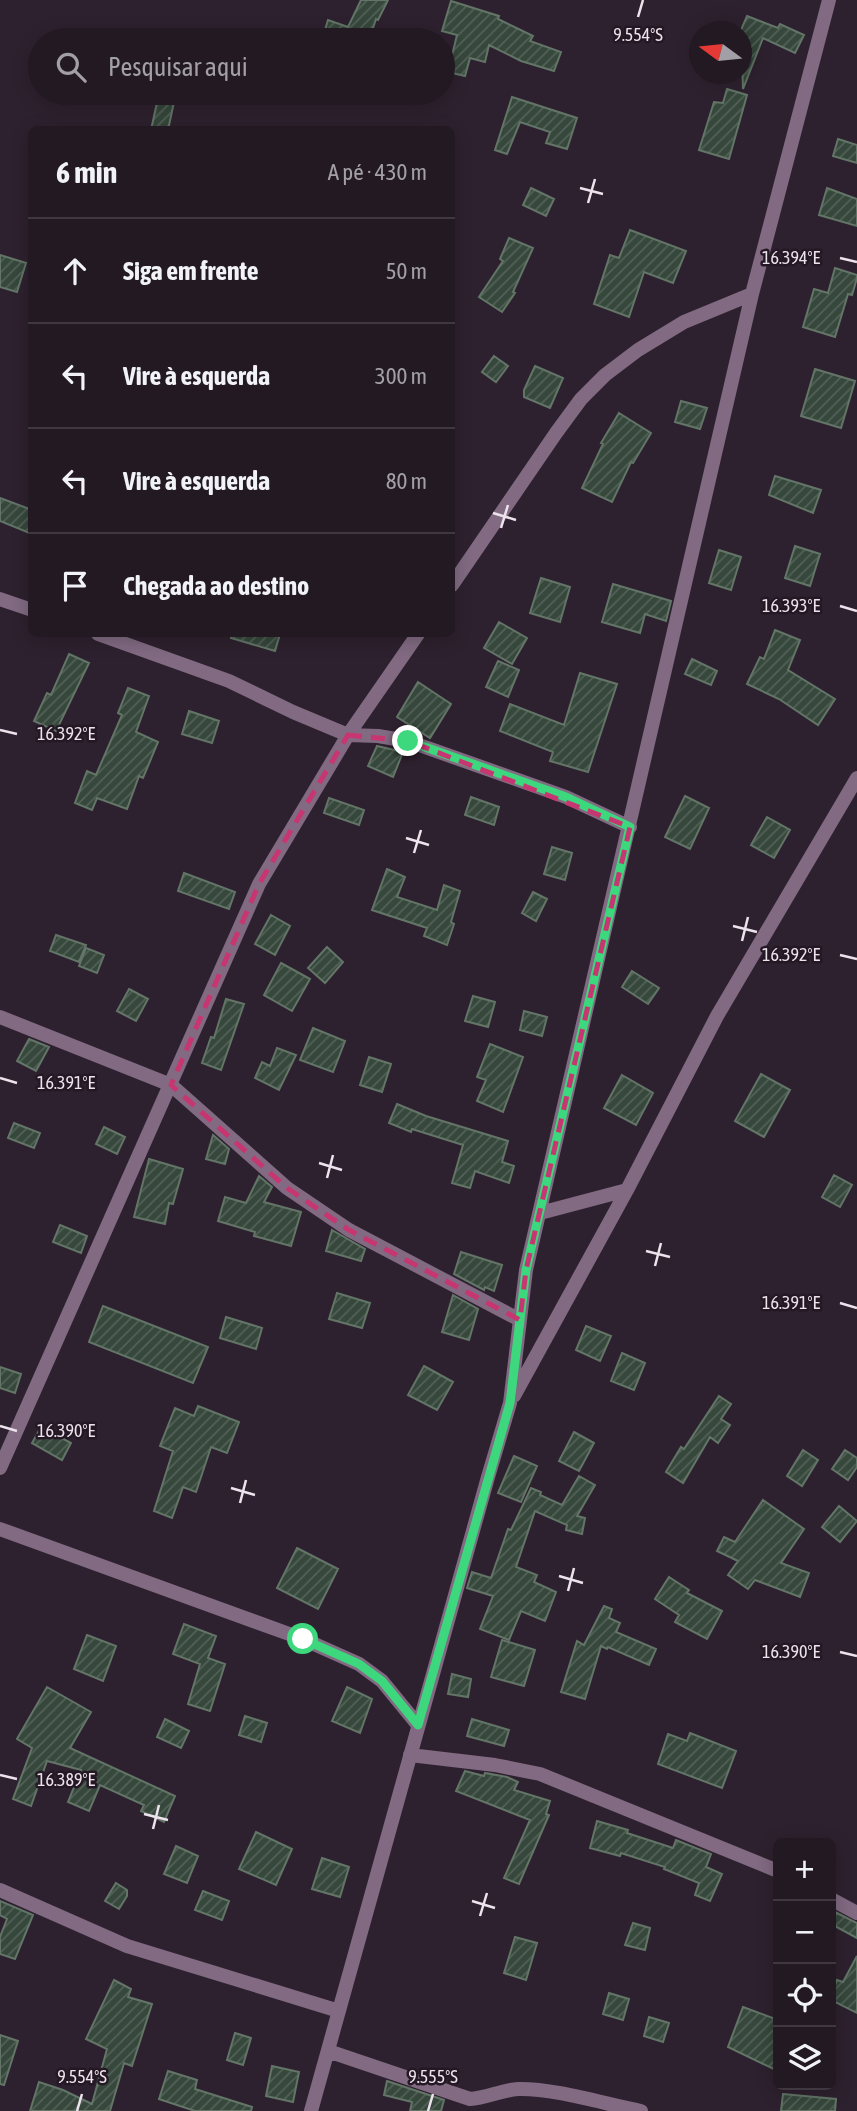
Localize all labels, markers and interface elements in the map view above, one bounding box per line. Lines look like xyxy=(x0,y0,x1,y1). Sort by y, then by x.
north arrow xyxy=(689,21,752,84)
text: 9.554°S xyxy=(613,24,663,45)
search box xyxy=(28,28,455,105)
icon: search xyxy=(52,48,90,86)
text: Pesquisar aqui xyxy=(108,52,248,82)
text: 6 min xyxy=(56,155,117,189)
text: A pé · 430 m xyxy=(328,159,427,185)
text: 16.394°E xyxy=(762,247,820,268)
icon: ahead xyxy=(56,252,94,290)
text: Siga em frente xyxy=(123,256,259,286)
text: 50 m xyxy=(386,258,427,284)
icon: left xyxy=(56,357,94,395)
text: Vire à esquerda xyxy=(123,361,270,391)
text: 300 m xyxy=(375,363,427,389)
icon: left xyxy=(56,462,94,500)
text: Vire à esquerda xyxy=(123,466,270,496)
text: 80 m xyxy=(386,468,427,494)
icon: arrive xyxy=(56,567,94,605)
text: Chegada ao destino xyxy=(123,571,309,601)
text: 16.393°E xyxy=(762,595,820,616)
text: 16.392°E xyxy=(37,723,95,744)
route end xyxy=(392,725,423,756)
text: 16.392°E xyxy=(762,944,820,965)
text: 16.391°E xyxy=(37,1072,95,1093)
text: 16.391°E xyxy=(762,1292,820,1313)
text: 16.390°E xyxy=(37,1420,95,1441)
route start xyxy=(287,1623,318,1654)
text: 16.390°E xyxy=(762,1641,820,1662)
text: 16.389°E xyxy=(37,1769,95,1790)
map controls xyxy=(773,1838,836,2090)
button: + xyxy=(773,1838,836,1901)
button: − xyxy=(773,1901,836,1964)
button: locate xyxy=(773,1964,836,2027)
button: layers xyxy=(773,2027,836,2090)
text: 9.554°S xyxy=(57,2066,107,2087)
text: 9.555°S xyxy=(408,2066,458,2087)

